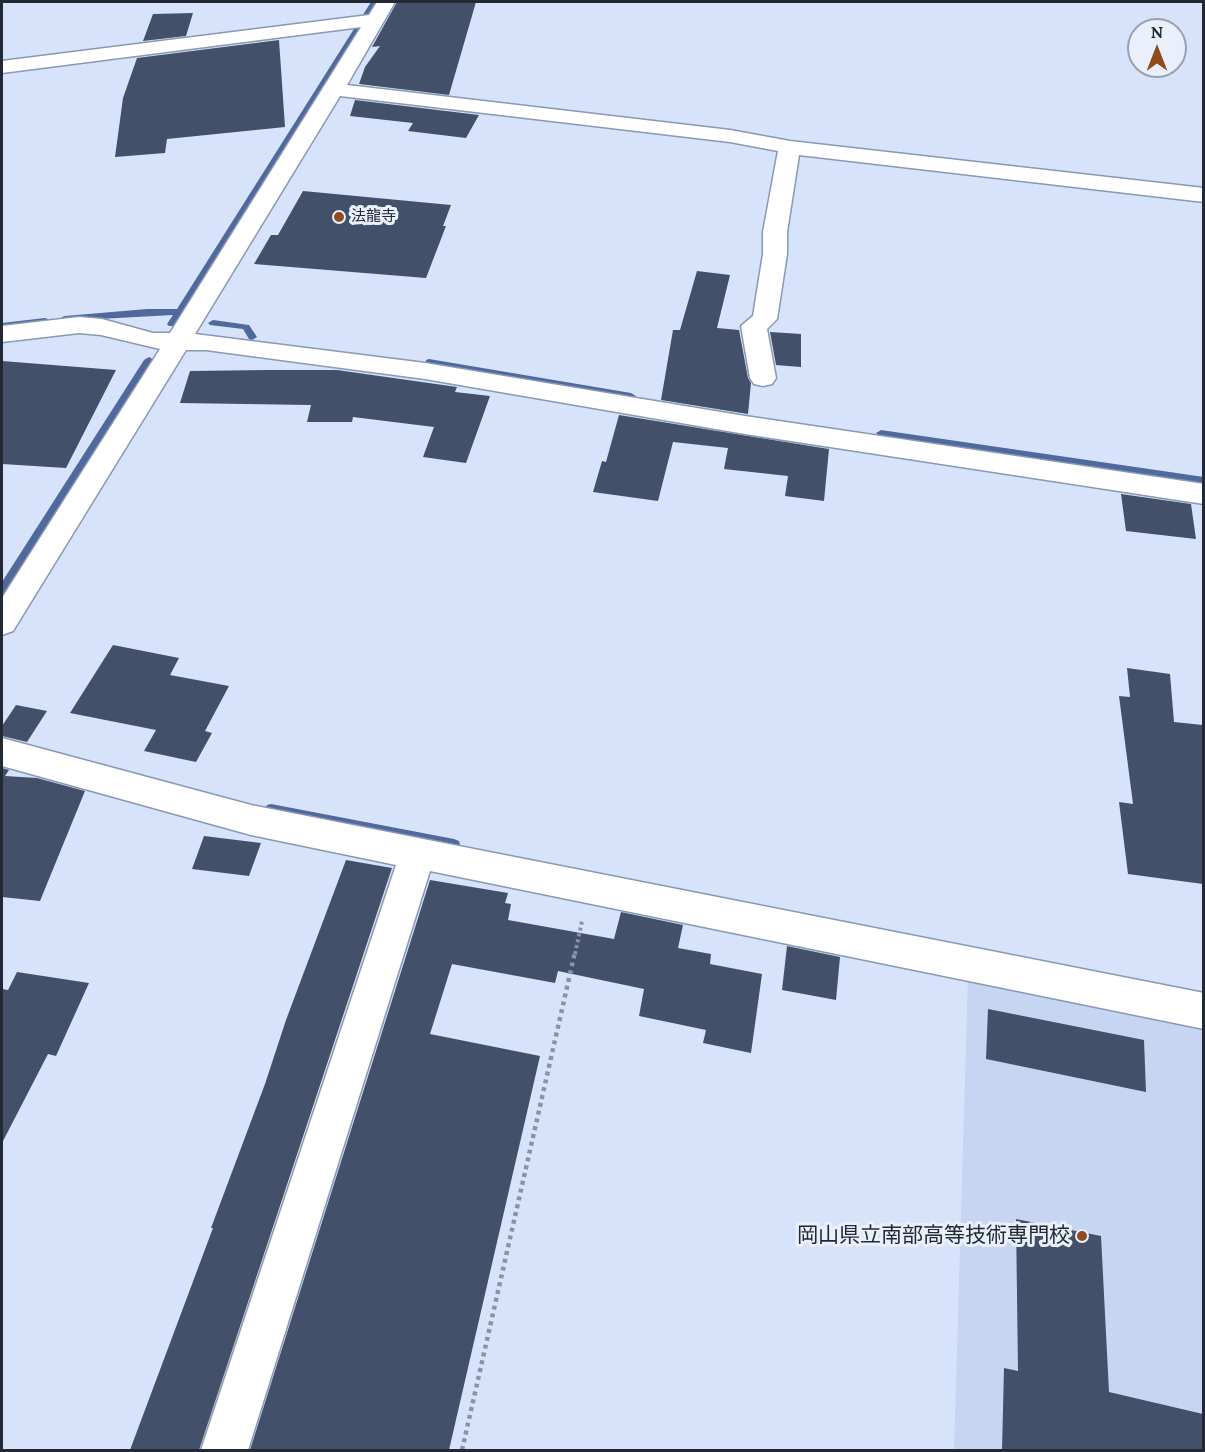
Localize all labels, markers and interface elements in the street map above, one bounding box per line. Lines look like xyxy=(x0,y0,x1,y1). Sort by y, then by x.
north arrow xyxy=(1127,18,1187,78)
text: N xyxy=(1151,22,1163,42)
place label: 法龍寺 xyxy=(351,208,396,226)
marker: 法龍寺 xyxy=(332,210,346,224)
place label: 岡山県立南部高等技術専門校 xyxy=(797,1223,1070,1249)
marker: 岡山県立南部高等技術専門校 xyxy=(1075,1229,1089,1243)

